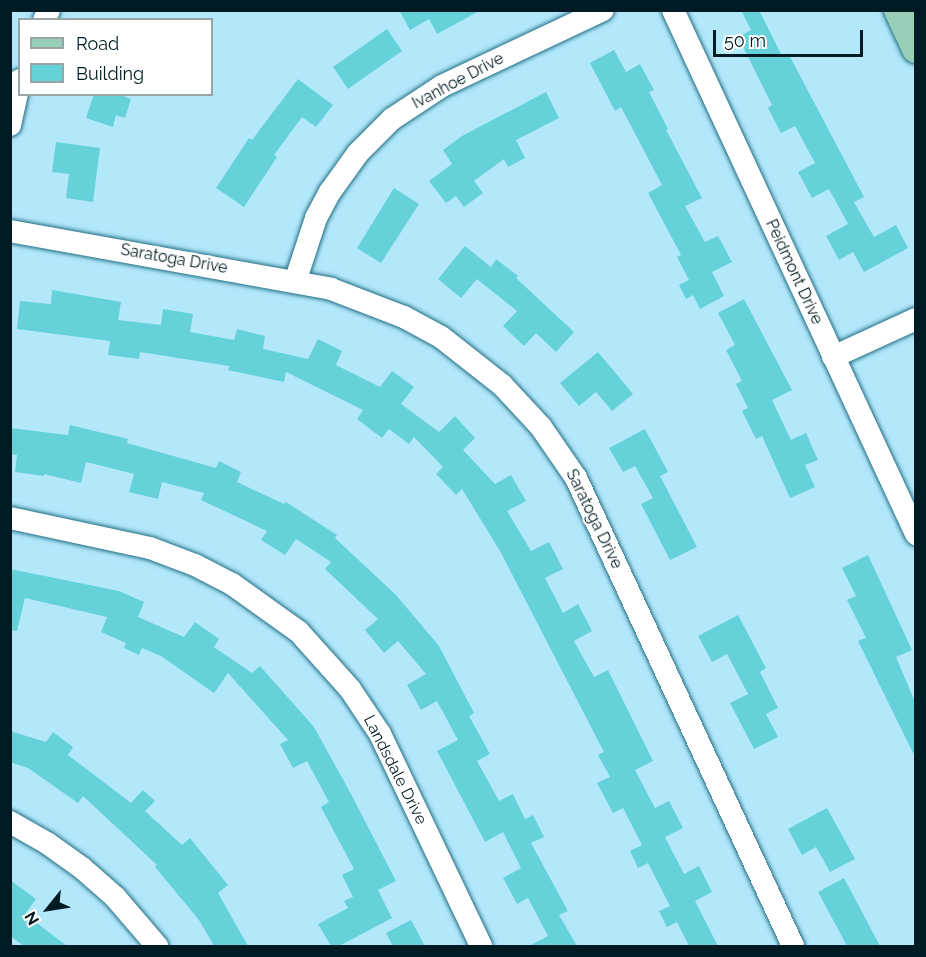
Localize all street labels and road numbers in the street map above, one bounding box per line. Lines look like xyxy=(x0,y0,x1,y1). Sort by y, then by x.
street label: Ivanhoe Drive xyxy=(409,49,507,113)
street label: Peidmont Drive xyxy=(761,216,827,328)
street label: Saratoga Drive xyxy=(119,240,229,278)
street label: Saratoga Drive xyxy=(562,466,626,572)
street label: Landsdale Drive xyxy=(359,712,431,828)

